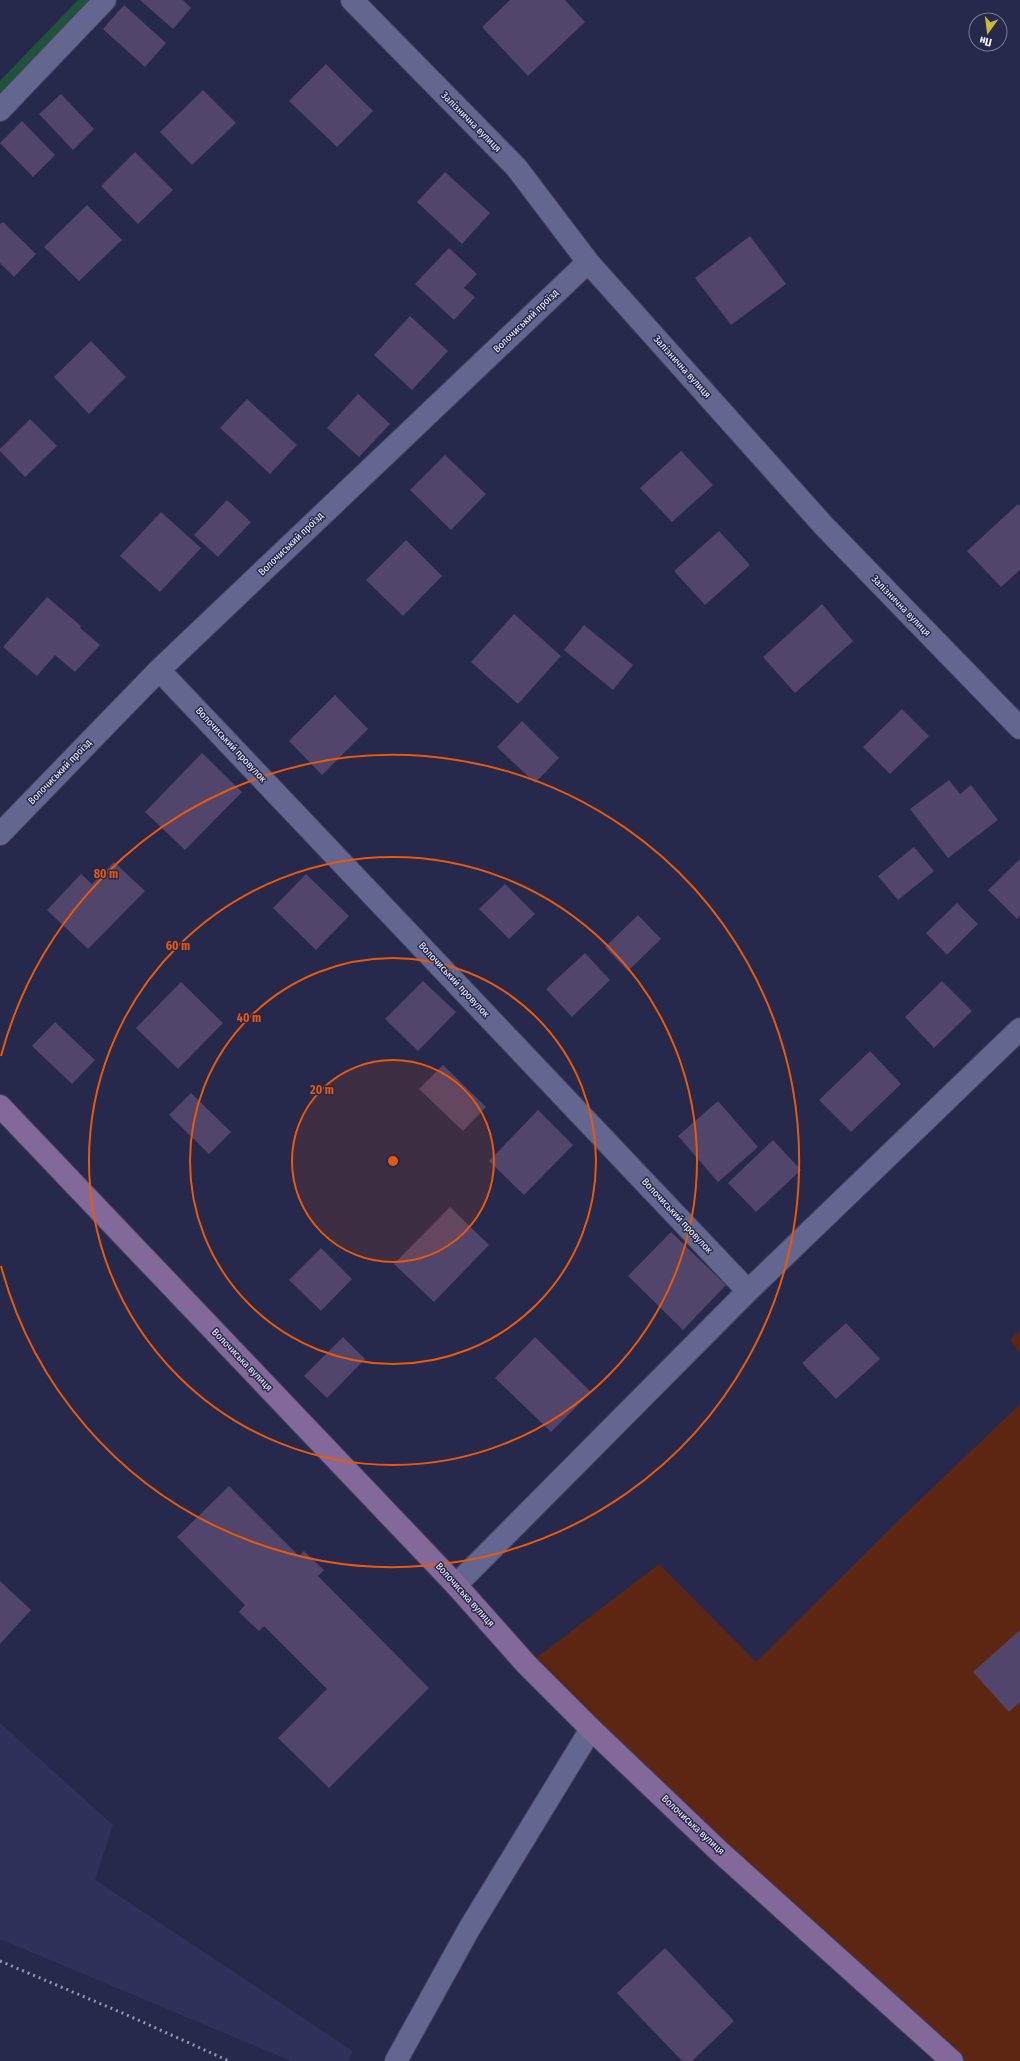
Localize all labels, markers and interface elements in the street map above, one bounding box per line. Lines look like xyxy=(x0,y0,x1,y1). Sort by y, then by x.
north arrow xyxy=(968,12,1008,52)
text: Пн xyxy=(978,33,993,49)
street label: Залізнична вулиця xyxy=(438,89,504,155)
street label: Волочиський проїзд xyxy=(491,287,561,355)
street label: Залізнична вулиця xyxy=(651,333,714,401)
street label: Волочиський проїзд xyxy=(256,510,326,578)
street label: Залізнична вулиця xyxy=(869,572,934,639)
street label: Волочиський провулок xyxy=(193,705,269,785)
street label: Волочиський проїзд xyxy=(26,737,94,807)
text: 80 m xyxy=(94,867,118,881)
text: 60 m xyxy=(166,939,190,953)
street label: Волочиський провулок xyxy=(416,940,492,1020)
text: 40 m xyxy=(237,1011,261,1025)
text: 20 m xyxy=(309,1083,334,1097)
centre of rings xyxy=(386,1154,400,1168)
street label: Волочиський провулок xyxy=(639,1176,715,1256)
street label: Волочиська вулиця xyxy=(209,1326,275,1394)
street label: Волочиська вулиця xyxy=(433,1560,497,1630)
street label: Волочиська вулиця xyxy=(659,1793,727,1857)

